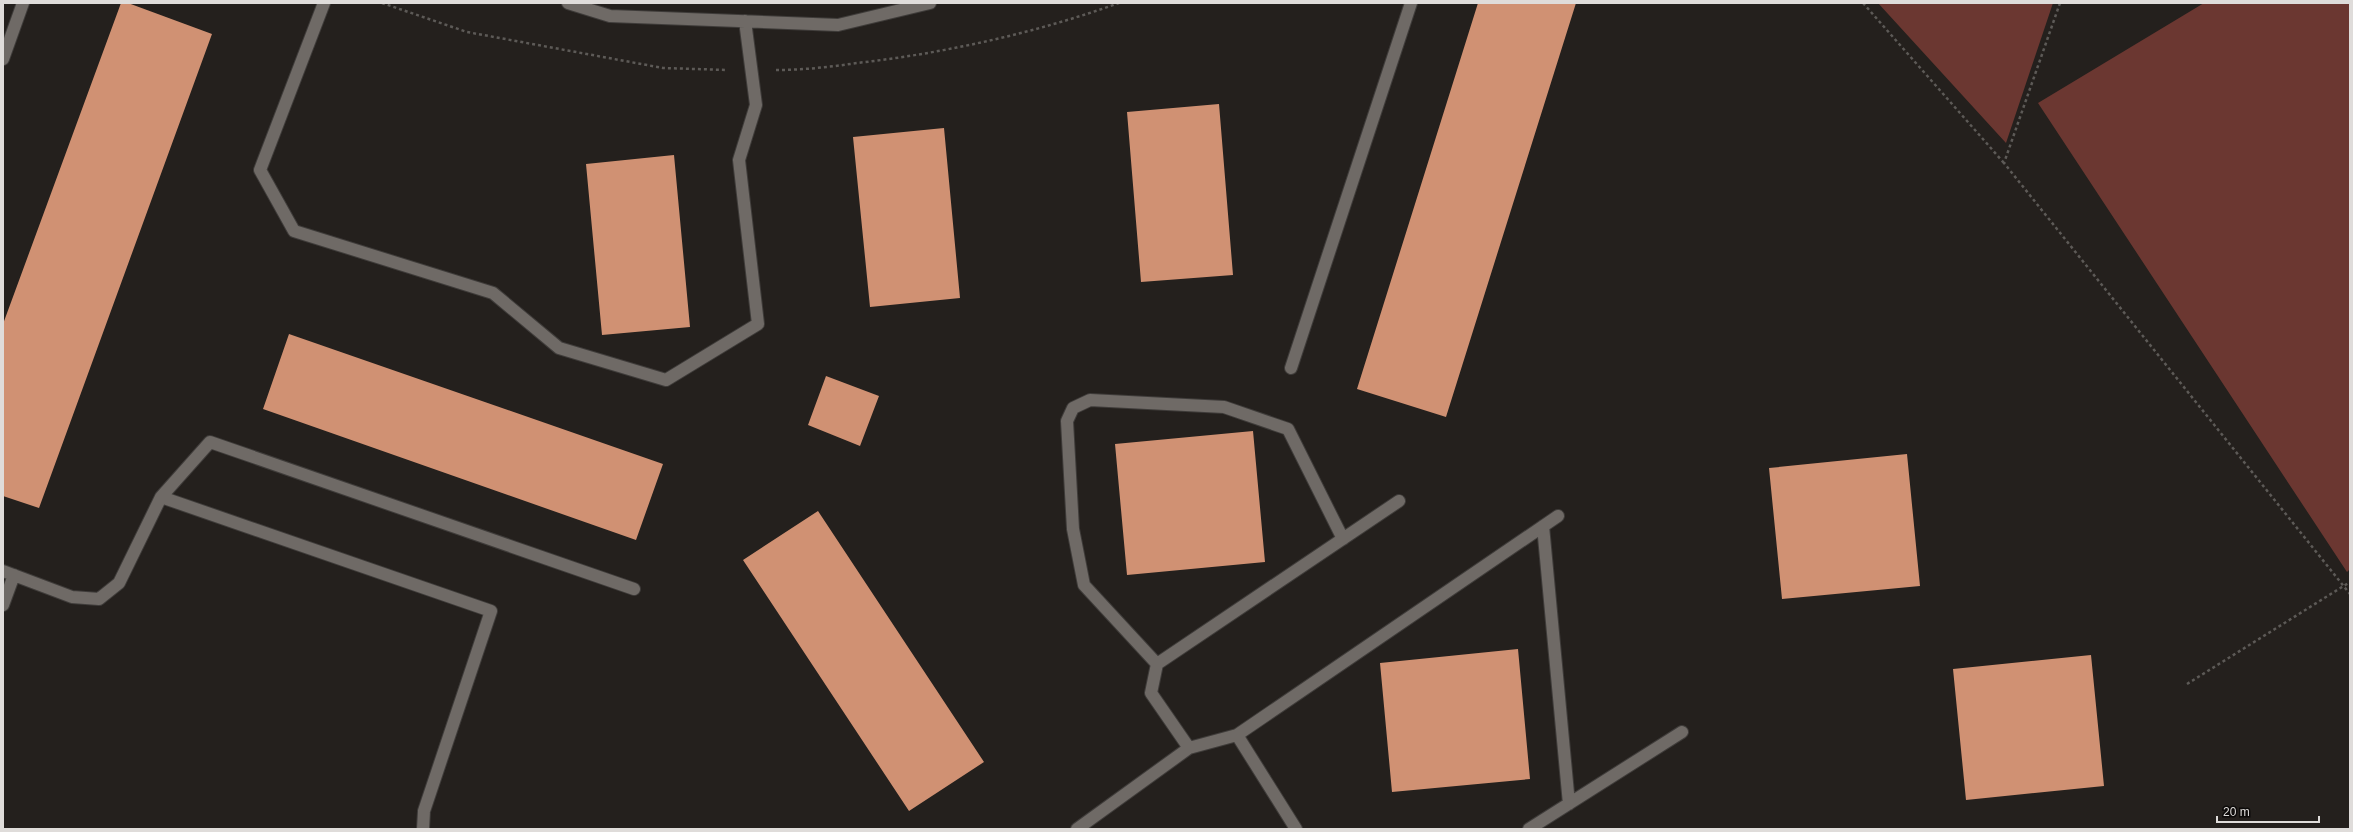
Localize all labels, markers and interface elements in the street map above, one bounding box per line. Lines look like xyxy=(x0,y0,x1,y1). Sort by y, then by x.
scale bar xyxy=(2217,798,2319,824)
text: 20 m xyxy=(2223,805,2250,819)

